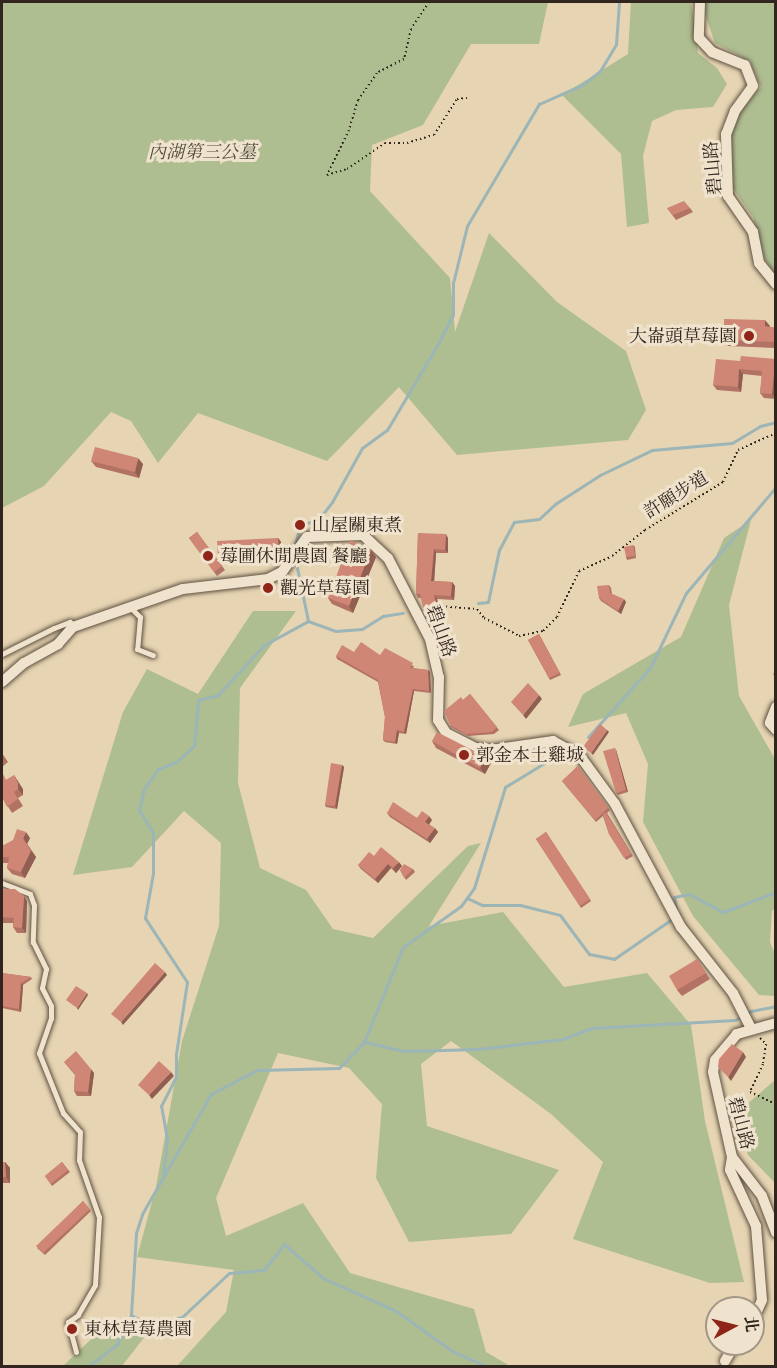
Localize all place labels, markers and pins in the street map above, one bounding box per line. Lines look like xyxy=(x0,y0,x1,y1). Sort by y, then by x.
place label: 大崙頭草莓園 xyxy=(629,325,737,347)
marker: 大崙頭草莓園 xyxy=(742,329,756,343)
place label: 山屋關東煮 xyxy=(312,514,402,536)
marker: 山屋關東煮 xyxy=(293,518,307,532)
place label: 莓圃休閒農園 餐廳 xyxy=(220,545,368,567)
marker: 莓圃休閒農園 餐廳 xyxy=(201,549,215,563)
place label: 觀光草莓園 xyxy=(280,577,370,599)
marker: 觀光草莓園 xyxy=(261,581,275,595)
place label: 郭金本土雞城 xyxy=(476,744,584,766)
marker: 郭金本土雞城 xyxy=(457,748,471,762)
place label: 東林草莓農園 xyxy=(84,1318,192,1340)
marker: 東林草莓農園 xyxy=(65,1322,79,1336)

